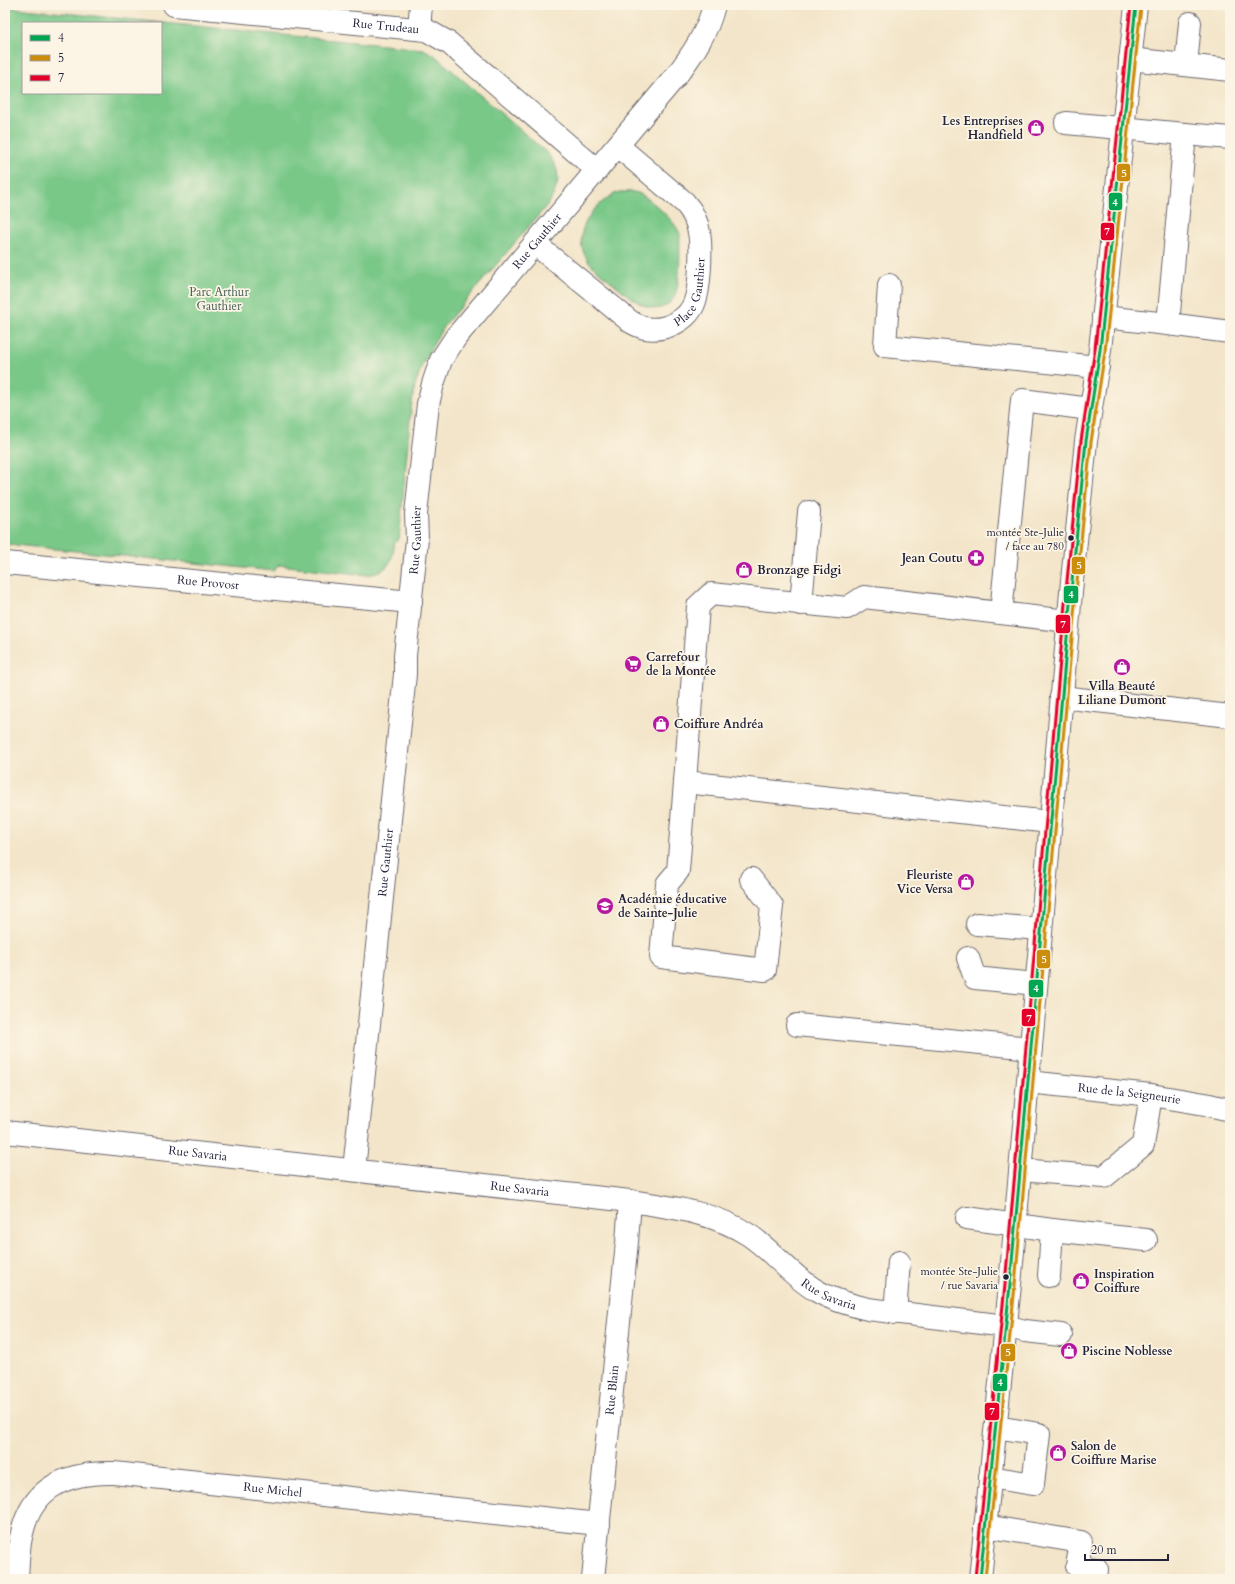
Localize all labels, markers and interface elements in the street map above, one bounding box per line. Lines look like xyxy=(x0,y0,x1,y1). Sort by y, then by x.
street label: Rue Trudeau xyxy=(352,15,421,37)
legend xyxy=(22,22,162,94)
text: 4 xyxy=(58,30,64,46)
text: 5 xyxy=(58,50,64,66)
text: 7 xyxy=(58,70,64,86)
place label: Les Entreprises Handfield xyxy=(942,113,1023,143)
shop icon: Les Entreprises Handfield xyxy=(1026,118,1046,138)
line badge: 5 xyxy=(1116,163,1131,182)
text: 5 xyxy=(1121,166,1127,181)
line badge: 4 xyxy=(1108,192,1123,211)
text: 4 xyxy=(1112,195,1118,210)
street label: Rue Gauthier xyxy=(509,209,566,272)
line badge: 7 xyxy=(1100,222,1115,241)
text: 7 xyxy=(1104,224,1110,239)
street label: Place Gauthier xyxy=(671,257,708,330)
park label: Parc Arthur Gauthier xyxy=(189,284,249,314)
street label: Rue Gauthier xyxy=(405,505,425,575)
place label: montée Ste-Julie / face au 780 xyxy=(987,525,1064,554)
marker: montée Ste-Julie / face au 780 xyxy=(1066,533,1076,543)
pharmacy icon: Jean Coutu xyxy=(966,548,986,568)
place label: Jean Coutu xyxy=(900,550,963,566)
line badge: 5 xyxy=(1071,556,1086,575)
text: 5 xyxy=(1076,558,1082,573)
shop icon: Bronzage Fidgi xyxy=(734,560,754,580)
place label: Bronzage Fidgi xyxy=(757,562,841,578)
street label: Rue Provost xyxy=(176,572,240,593)
line badge: 4 xyxy=(1063,585,1079,604)
text: 4 xyxy=(1068,587,1074,602)
line badge: 7 xyxy=(1055,614,1071,634)
text: 7 xyxy=(1060,617,1066,632)
place label: Carrefour de la Montée xyxy=(646,649,716,679)
supermarket icon: Carrefour de la Montée xyxy=(623,654,643,674)
shop icon: Villa Beauté Liliane Dumont xyxy=(1112,657,1132,677)
place label: Villa Beauté Liliane Dumont xyxy=(1078,678,1167,708)
shop icon: Coiffure Andréa xyxy=(651,714,671,734)
place label: Coiffure Andréa xyxy=(674,716,763,732)
street label: Rue Gauthier xyxy=(374,827,397,898)
place label: Fleuriste Vice Versa xyxy=(897,867,953,897)
shop icon: Fleuriste Vice Versa xyxy=(956,872,976,892)
place label: Académie éducative de Sainte-Julie xyxy=(618,891,727,921)
school or university icon: Académie éducative de Sainte-Julie xyxy=(595,896,615,916)
line badge: 5 xyxy=(1036,949,1051,969)
text: 5 xyxy=(1041,952,1047,967)
line badge: 4 xyxy=(1028,979,1044,998)
text: 4 xyxy=(1033,981,1039,996)
line badge: 7 xyxy=(1021,1008,1036,1027)
text: 7 xyxy=(1026,1011,1032,1026)
street label: Rue de la Seigneurie xyxy=(1077,1079,1182,1108)
street label: Rue Savaria xyxy=(168,1142,229,1165)
street label: Rue Savaria xyxy=(490,1178,551,1200)
place label: montée Ste-Julie / rue Savaria xyxy=(921,1264,998,1293)
place label: Inspiration Coiffure xyxy=(1094,1266,1155,1296)
shop icon: Inspiration Coiffure xyxy=(1071,1271,1091,1291)
marker: montée Ste-Julie / rue Savaria xyxy=(1001,1272,1011,1282)
street label: Rue Savaria xyxy=(798,1275,859,1314)
shop icon: Piscine Noblesse xyxy=(1059,1341,1079,1361)
line badge: 5 xyxy=(1000,1343,1016,1362)
place label: Piscine Noblesse xyxy=(1082,1343,1173,1359)
text: 5 xyxy=(1005,1345,1011,1360)
street label: Rue Blain xyxy=(602,1364,623,1416)
line badge: 4 xyxy=(992,1373,1008,1392)
text: 4 xyxy=(997,1375,1003,1390)
line badge: 7 xyxy=(984,1402,1000,1421)
text: 7 xyxy=(989,1404,995,1419)
place label: Salon de Coiffure Marise xyxy=(1071,1438,1157,1468)
shop icon: Salon de Coiffure Marise xyxy=(1048,1443,1068,1463)
street label: Rue Michel xyxy=(243,1479,303,1501)
scale bar xyxy=(1085,1536,1168,1562)
text: 20 m xyxy=(1091,1542,1118,1558)

